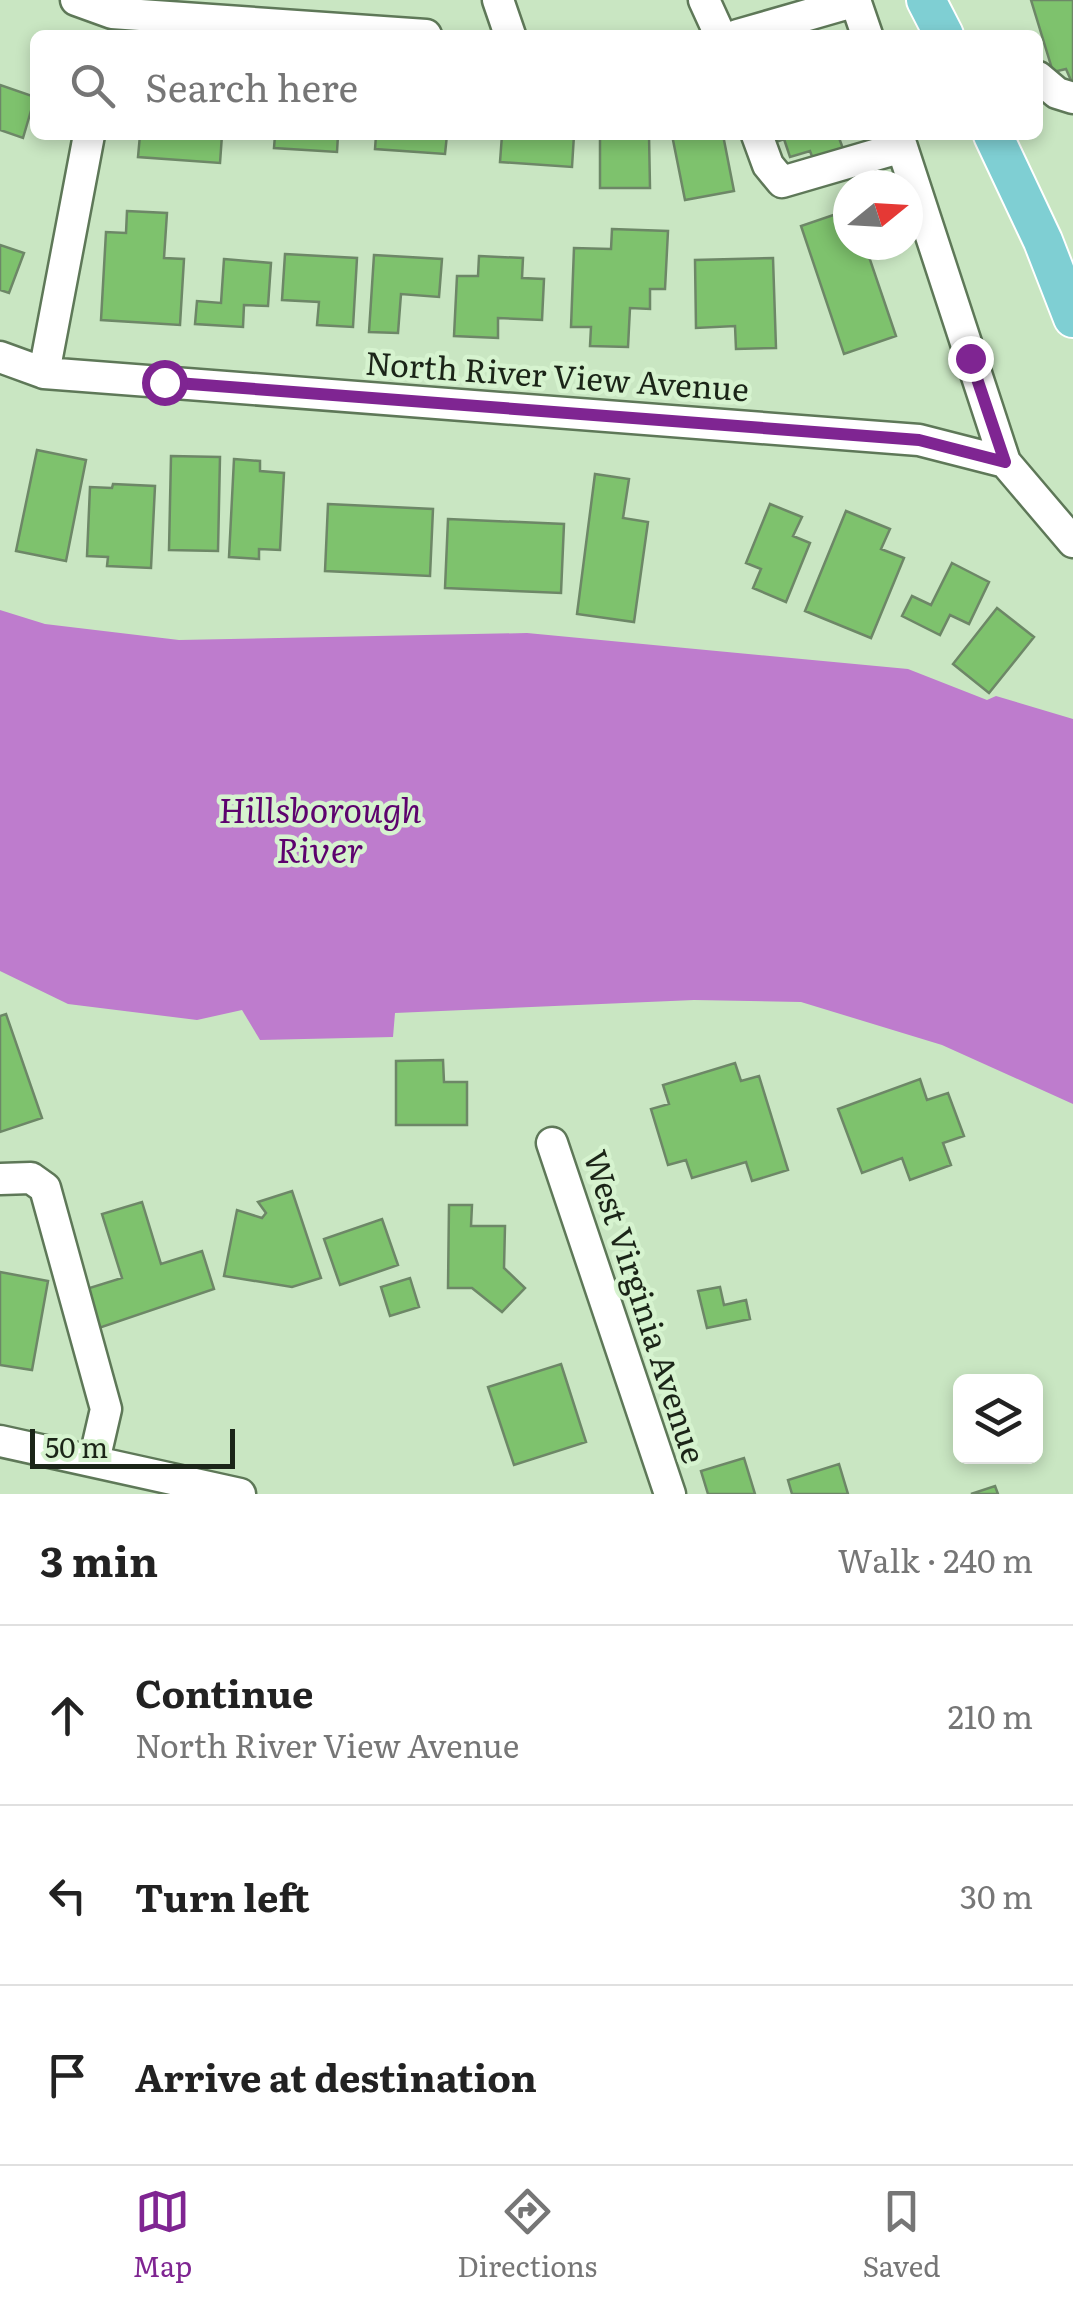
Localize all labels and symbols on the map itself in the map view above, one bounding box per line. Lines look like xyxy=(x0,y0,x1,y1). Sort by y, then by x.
north arrow xyxy=(833,170,923,260)
route end xyxy=(948,336,994,382)
street label: North River View Avenue xyxy=(364,337,751,411)
route start xyxy=(142,360,188,406)
water label: Hillsborough River xyxy=(219,782,422,874)
street label: West Virginia Avenue xyxy=(574,1143,720,1469)
scale bar xyxy=(30,1424,235,1468)

